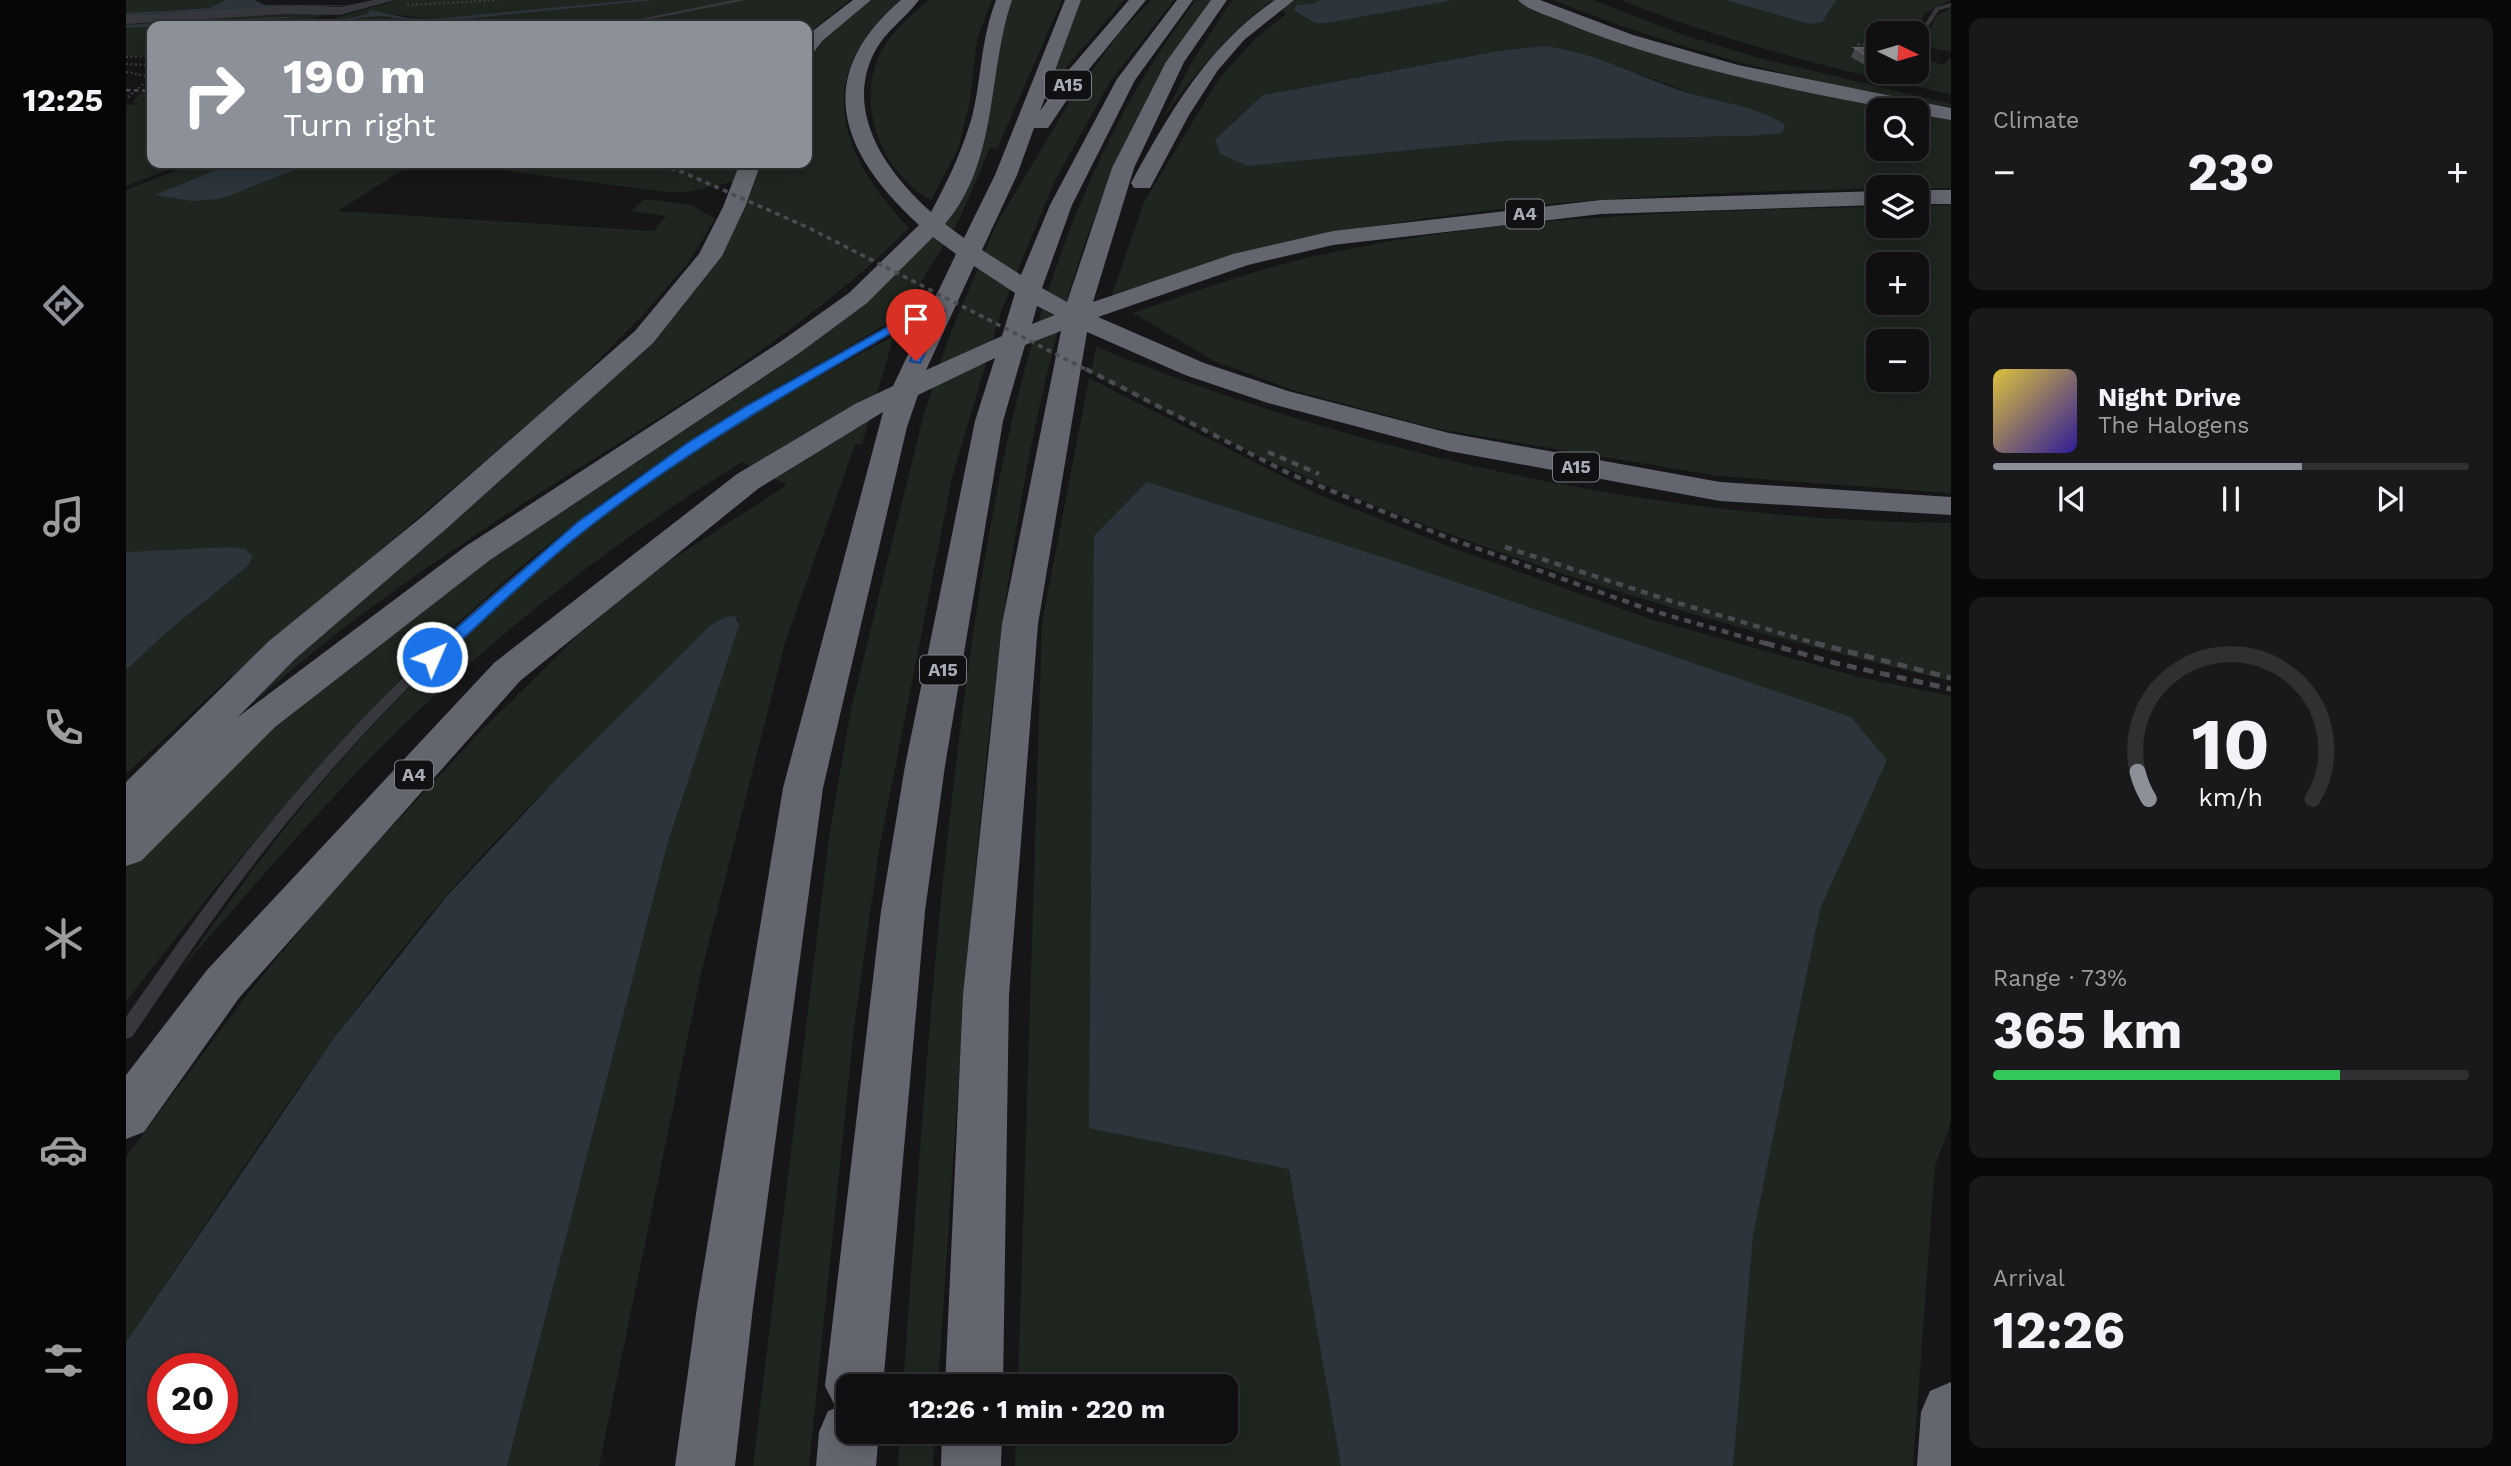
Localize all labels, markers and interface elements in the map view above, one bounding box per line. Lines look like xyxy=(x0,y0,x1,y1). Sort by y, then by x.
north arrow xyxy=(1866,21,1928,84)
map controls xyxy=(1866,21,1929,392)
text: 190 m xyxy=(283,47,426,105)
icon: right xyxy=(168,49,259,140)
road number: A15 xyxy=(1045,70,1091,100)
text: 12:25 xyxy=(23,81,103,119)
button: search xyxy=(1866,98,1929,161)
text: Turn right xyxy=(283,106,435,144)
text: Climate xyxy=(1993,107,2079,134)
text: 23° xyxy=(2187,142,2275,203)
text: − xyxy=(1993,150,2016,194)
text: + xyxy=(2446,150,2469,194)
button: layers xyxy=(1866,175,1929,238)
road number: A4 xyxy=(1506,200,1544,229)
button: + xyxy=(1866,252,1929,315)
icon: directions xyxy=(39,281,88,330)
pin xyxy=(886,289,946,361)
icon: arrive xyxy=(897,300,935,338)
button: − xyxy=(1866,329,1929,392)
text: Night Drive xyxy=(2098,382,2241,412)
text: The Halogens xyxy=(2098,412,2249,439)
road number: A15 xyxy=(1553,452,1599,481)
icon: previous xyxy=(2053,480,2091,518)
icon: pause xyxy=(2212,480,2250,518)
icon: next xyxy=(2371,480,2409,518)
icon: music xyxy=(39,492,88,541)
position arrow xyxy=(395,620,469,694)
road number: A15 xyxy=(920,656,966,684)
text: 10 xyxy=(2192,701,2270,787)
icon: phone xyxy=(39,703,88,752)
road number: A4 xyxy=(395,760,433,790)
text: km/h xyxy=(2199,783,2263,812)
icon: climate xyxy=(39,914,88,963)
text: Range · 73% xyxy=(1993,965,2127,992)
text: 365 km xyxy=(1993,1000,2182,1061)
icon: car xyxy=(39,1125,88,1174)
text: Arrival xyxy=(1993,1265,2065,1292)
text: 12:26 xyxy=(1993,1300,2125,1361)
icon: filters xyxy=(39,1336,88,1385)
speed limit sign: 20 xyxy=(147,1353,238,1444)
text: 12:26 · 1 min · 220 m xyxy=(909,1394,1165,1424)

